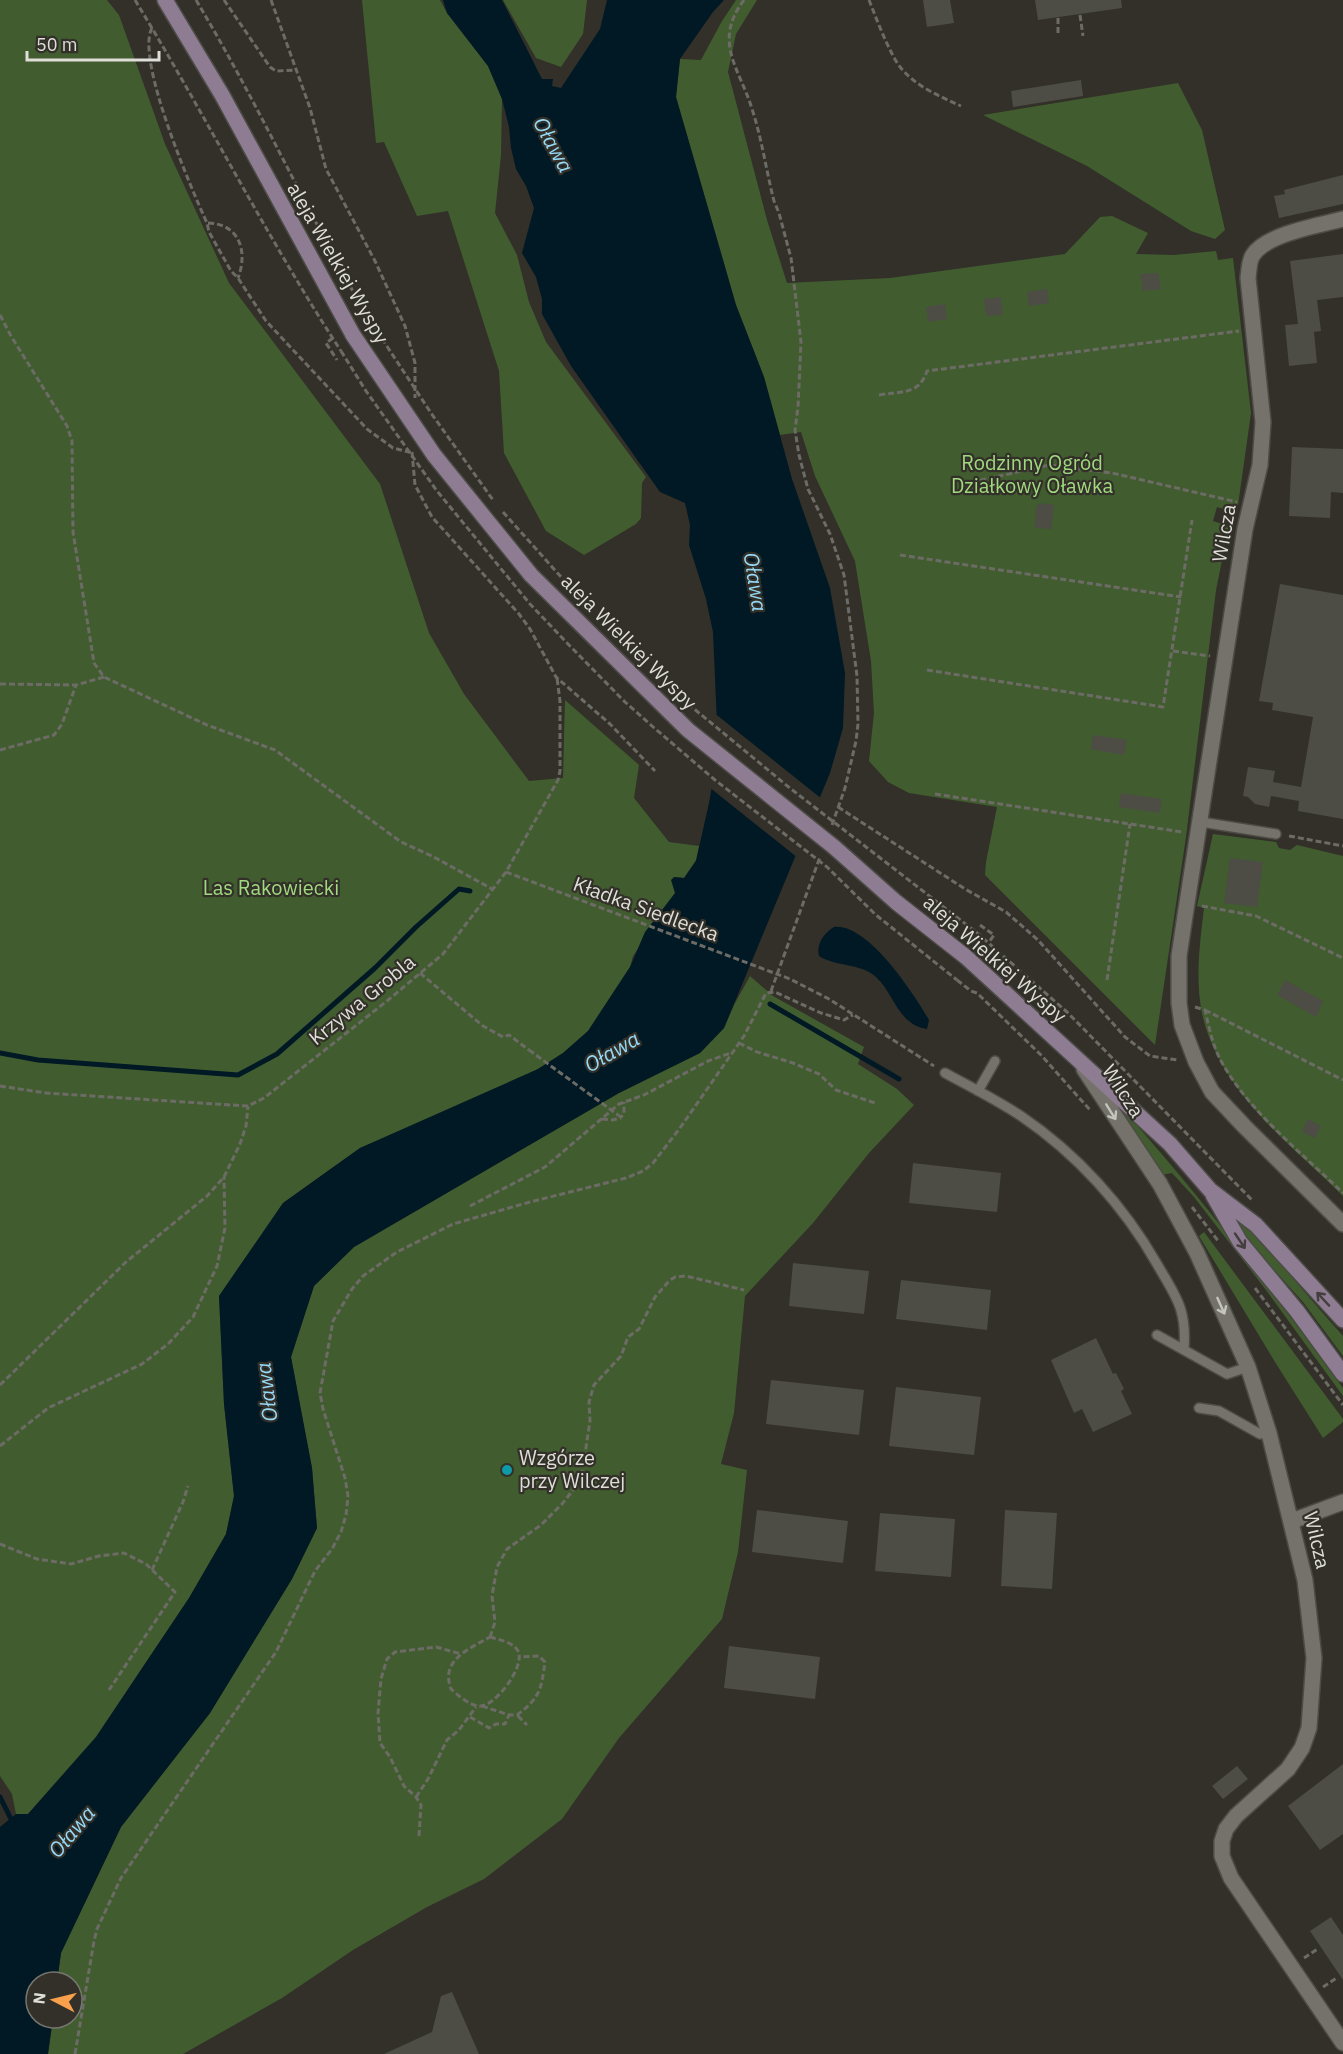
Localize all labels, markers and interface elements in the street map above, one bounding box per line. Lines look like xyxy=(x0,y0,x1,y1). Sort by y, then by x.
scale bar xyxy=(27,24,159,62)
text: 50 m xyxy=(36,33,78,56)
water label: Oława xyxy=(527,112,581,177)
street label: aleja Wielkiej Wyspy xyxy=(281,177,396,348)
park label: Rodzinny Ogród Działkowy Oławka xyxy=(951,449,1113,499)
street label: Wilcza xyxy=(1205,502,1242,564)
water label: Oława xyxy=(738,550,774,613)
street label: aleja Wielkiej Wyspy xyxy=(555,568,703,716)
street label: Kładka Siedlecka xyxy=(570,870,723,948)
park label: Las Rakowiecki xyxy=(203,874,339,901)
street label: aleja Wielkiej Wyspy xyxy=(918,889,1073,1028)
street label: Krzywa Grobla xyxy=(303,948,421,1051)
water label: Oława xyxy=(579,1024,644,1078)
street label: Wilcza xyxy=(1096,1059,1151,1123)
one-way arrow xyxy=(1105,1103,1118,1120)
one-way arrow xyxy=(1234,1232,1246,1248)
one-way arrow xyxy=(1316,1291,1330,1306)
one-way arrow xyxy=(1216,1297,1227,1315)
water label: Oława xyxy=(248,1361,284,1423)
place label: Wzgórze przy Wilczej xyxy=(519,1444,625,1494)
marker: Wzgórze przy Wilczej xyxy=(500,1463,514,1477)
street label: Wilcza xyxy=(1298,1508,1337,1572)
water label: Oława xyxy=(41,1800,101,1863)
north arrow xyxy=(24,1970,84,2030)
text: N xyxy=(28,1991,50,2005)

